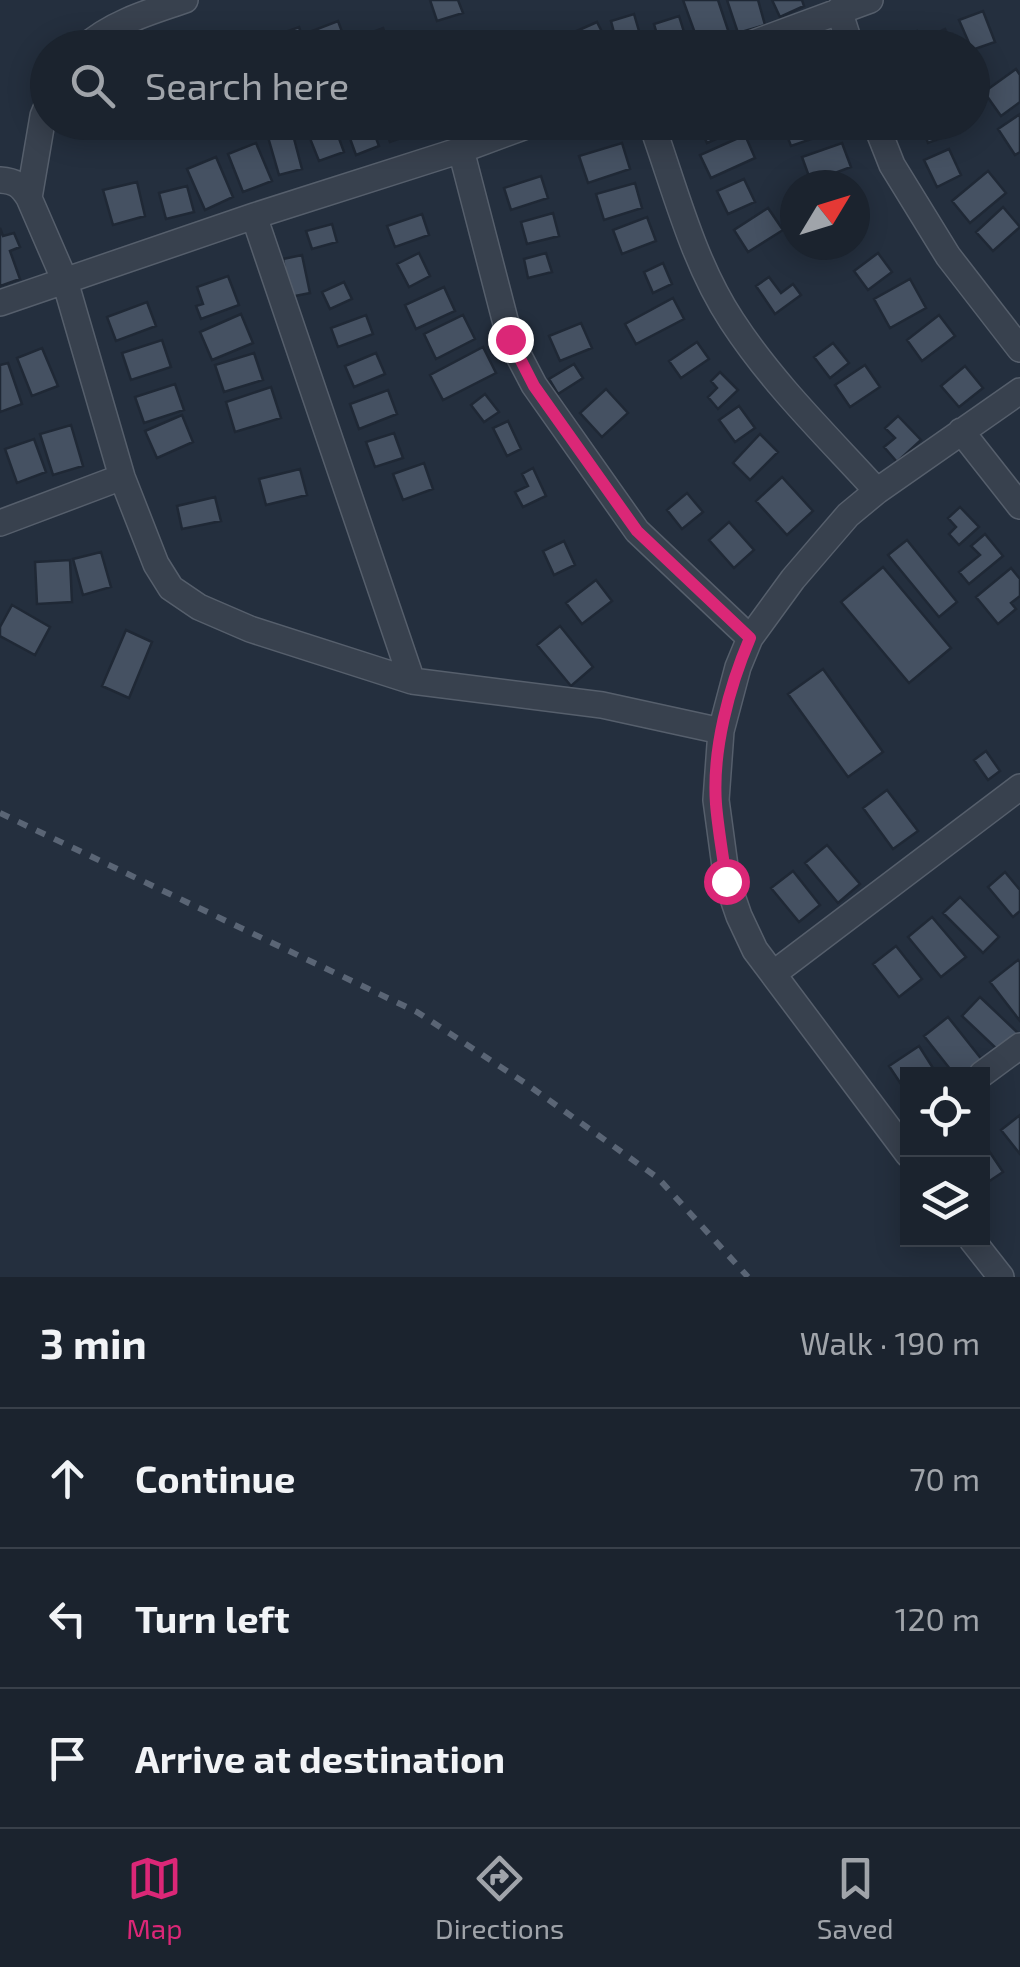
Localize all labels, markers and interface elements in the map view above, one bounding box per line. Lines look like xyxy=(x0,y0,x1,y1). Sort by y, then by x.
search box xyxy=(30,30,990,140)
icon: search xyxy=(65,58,120,113)
text: Search here xyxy=(145,62,349,108)
north arrow xyxy=(780,170,870,260)
route end xyxy=(488,317,534,363)
route start xyxy=(704,859,750,905)
map controls xyxy=(900,1067,990,1247)
button: locate xyxy=(900,1067,990,1157)
button: layers xyxy=(900,1157,990,1247)
text: 3 min xyxy=(40,1317,147,1367)
text: Walk · 190 m xyxy=(800,1323,980,1361)
icon: ahead xyxy=(40,1451,95,1506)
text: Continue xyxy=(135,1455,295,1501)
text: 70 m xyxy=(909,1459,980,1497)
icon: left xyxy=(40,1591,95,1646)
text: Turn left xyxy=(135,1595,290,1641)
text: 120 m xyxy=(895,1599,980,1637)
icon: arrive xyxy=(40,1731,95,1786)
text: Arrive at destination xyxy=(135,1735,505,1781)
tab: Map xyxy=(126,1851,182,1945)
tab: Directions xyxy=(435,1851,564,1945)
tab: Saved xyxy=(817,1851,894,1945)

